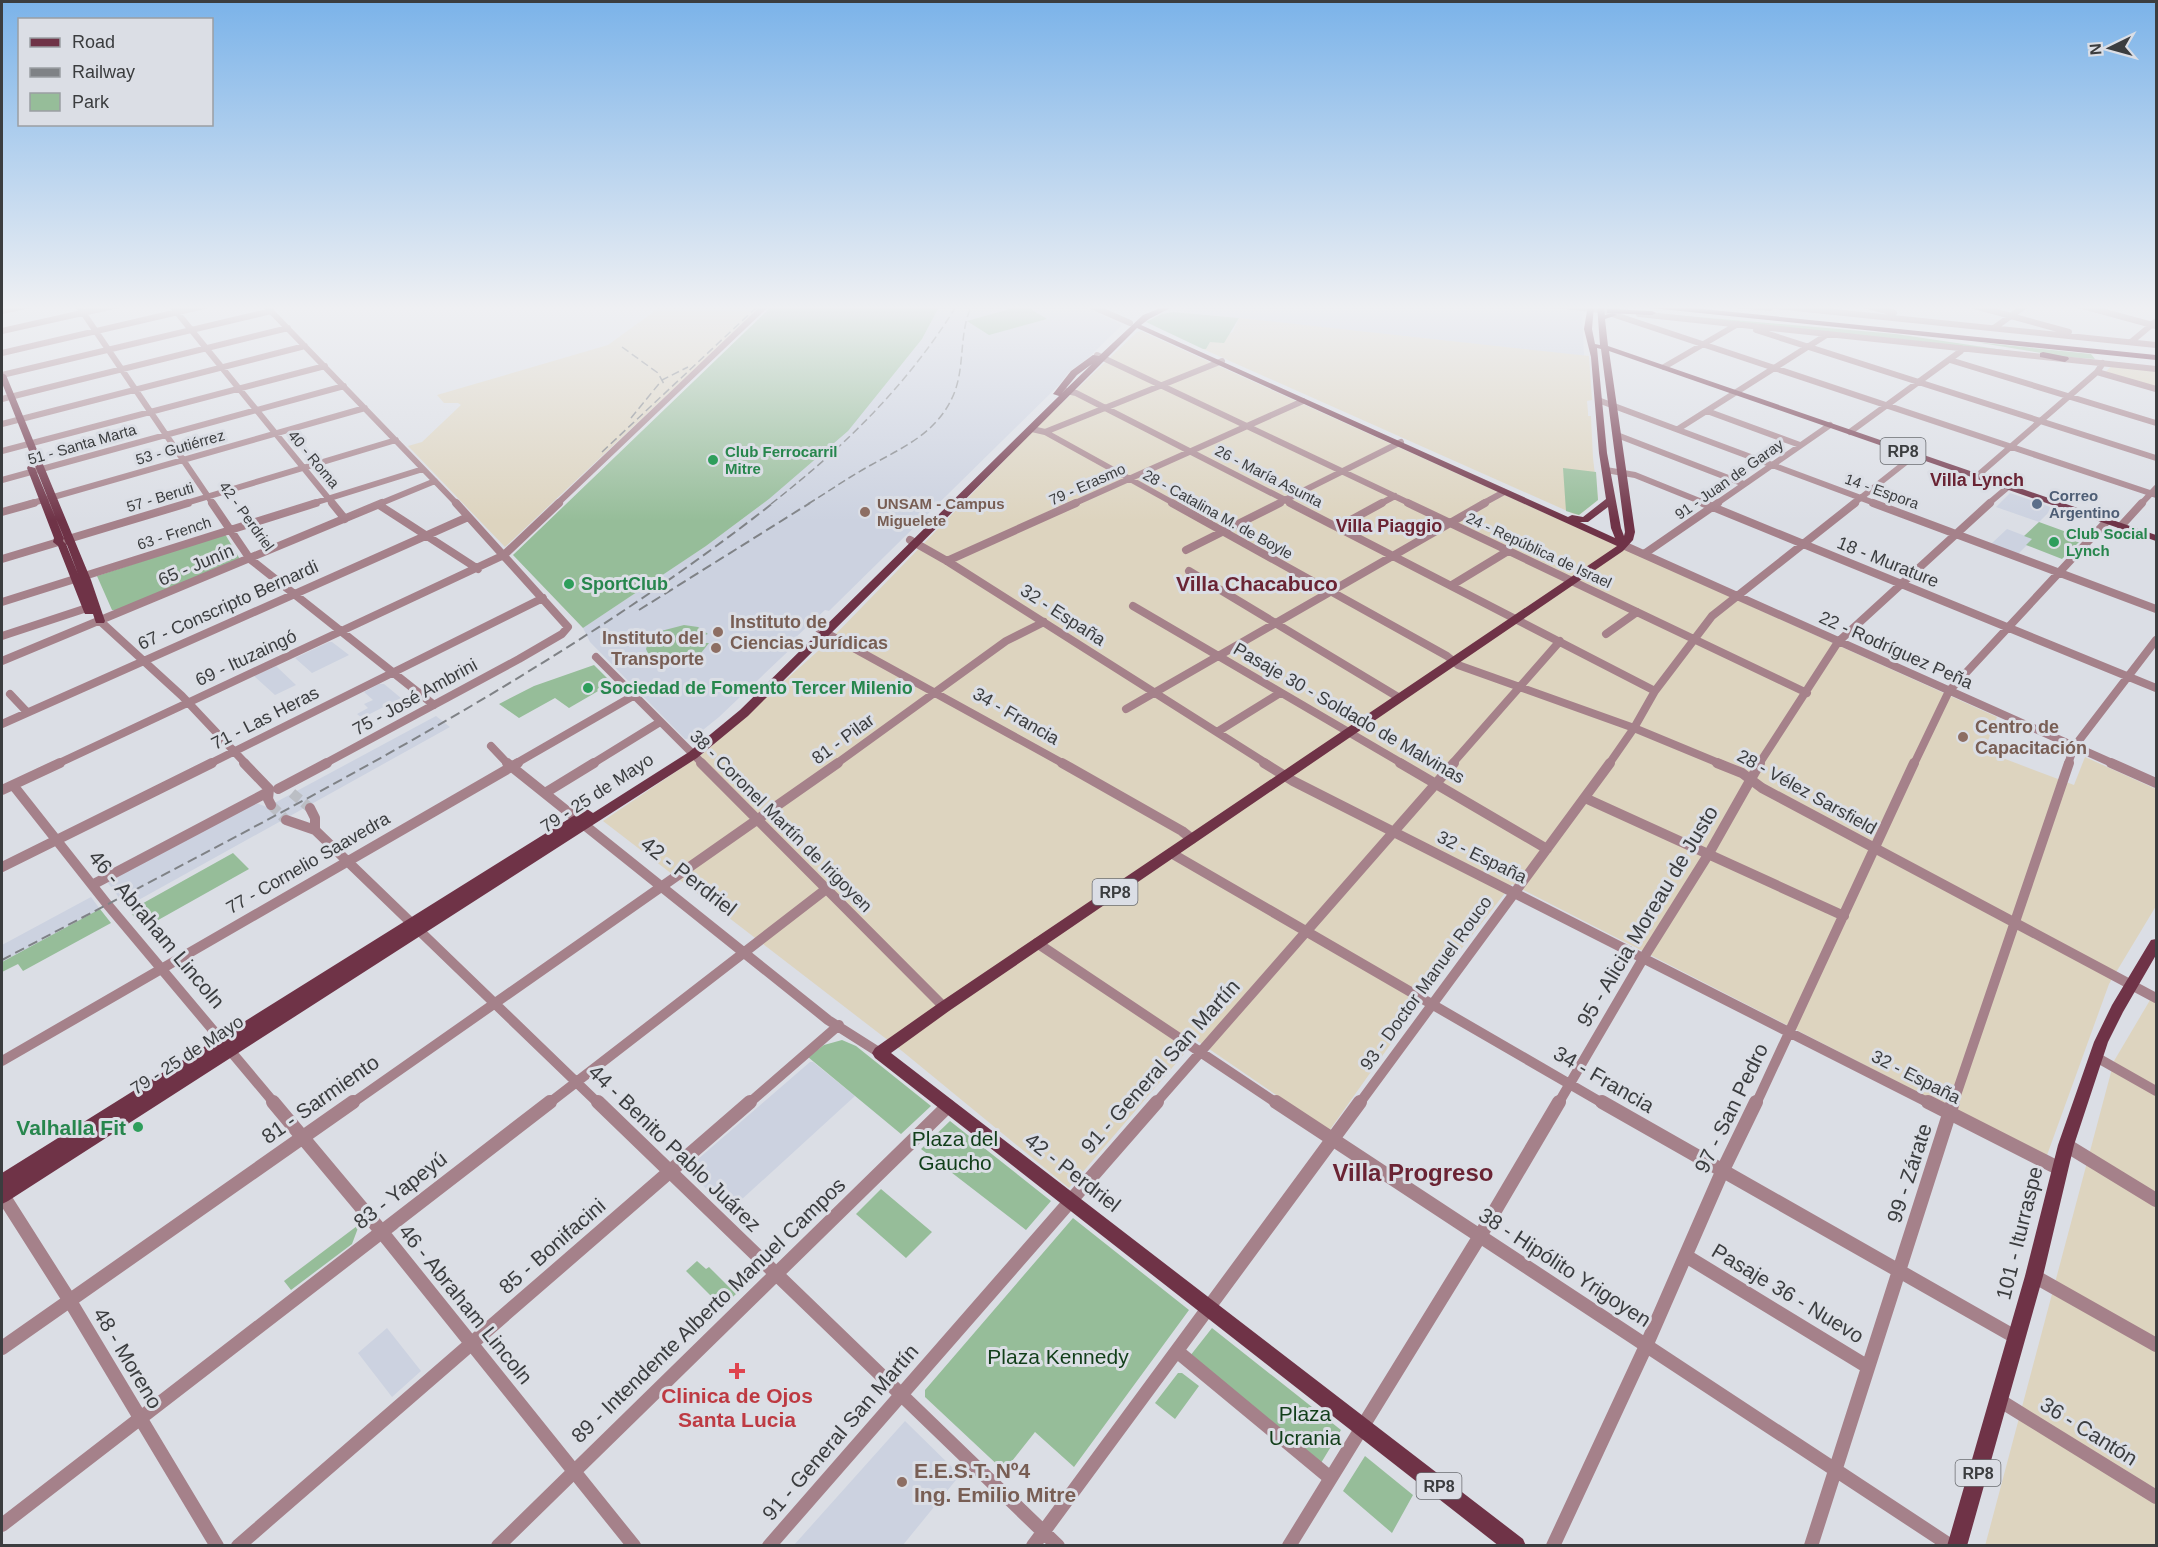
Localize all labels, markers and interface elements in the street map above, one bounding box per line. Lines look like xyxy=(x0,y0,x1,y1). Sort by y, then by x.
legend xyxy=(18,18,213,126)
north arrow xyxy=(2080,18,2140,78)
text: Road xyxy=(72,32,115,52)
text: N xyxy=(2087,43,2105,56)
text: Railway xyxy=(72,62,135,82)
text: Park xyxy=(72,92,110,112)
street label: 51 - Santa Marta xyxy=(26,420,139,468)
street label: 53 - Gutiérrez xyxy=(134,426,226,468)
street label: 40 - Roma xyxy=(285,427,343,492)
street label: 91 - Juan de Garay xyxy=(1672,435,1787,523)
road number: RP8 xyxy=(1880,438,1926,464)
street label: 26 - María Asunta xyxy=(1212,442,1326,511)
place label: Club Ferrocarril Mitre xyxy=(725,443,838,477)
marker: Club Ferrocarril Mitre xyxy=(706,453,720,467)
street label: 79 - Erasmo xyxy=(1046,460,1128,508)
street label: 28 - Catalina M. de Boyle xyxy=(1140,466,1296,562)
street label: 14 - Espora xyxy=(1843,470,1922,512)
district label: Villa Lynch xyxy=(1930,470,2024,490)
street label: 42 - Perdriel xyxy=(216,478,278,554)
street label: 57 - Beruti xyxy=(124,479,196,515)
place label: Correo Argentino xyxy=(2049,487,2120,521)
place label: UNSAM - Campus Miguelete xyxy=(877,495,1005,529)
marker: Correo Argentino xyxy=(2030,497,2044,511)
marker: UNSAM - Campus Miguelete xyxy=(858,505,872,519)
street label: 24 - República de Israel xyxy=(1464,509,1614,591)
street label: 63 - French xyxy=(135,513,213,553)
district label: Villa Piaggio xyxy=(1336,516,1442,536)
place label: Club Social Lynch xyxy=(2066,525,2148,559)
street label: 18 - Murature xyxy=(1834,532,1942,592)
marker: Club Social Lynch xyxy=(2047,535,2061,549)
street label: 65 - Junín xyxy=(155,540,237,590)
street label: 67 - Conscripto Bernardi xyxy=(135,556,321,654)
district label: Villa Chacabuco xyxy=(1176,572,1338,595)
place label: SportClub xyxy=(581,574,668,594)
marker: SportClub xyxy=(562,577,576,591)
street label: 32 - España xyxy=(1017,580,1110,650)
street label: 22 - Rodríguez Peña xyxy=(1816,607,1977,693)
place label: Instituto de Ciencias Jurídicas xyxy=(730,612,888,653)
marker: Instituto de Ciencias Jurídicas xyxy=(711,625,725,639)
street label: 69 - Ituzaingó xyxy=(192,626,300,690)
place label: Instituto del Transporte xyxy=(602,628,704,669)
street label: Pasaje 30 - Soldado de Malvinas xyxy=(1230,639,1468,787)
marker: Instituto del Transporte xyxy=(709,641,723,655)
street label: 75 - José Ambrini xyxy=(349,655,481,739)
place label: Sociedad de Fomento Tercer Milenio xyxy=(600,678,913,698)
marker: Sociedad de Fomento Tercer Milenio xyxy=(581,681,595,695)
street label: 71 - Las Heras xyxy=(208,682,322,754)
street label: 34 - Francia xyxy=(969,683,1063,749)
street label: 81 - Pilar xyxy=(808,710,878,768)
place label: Centro de Capacitación xyxy=(1975,717,2087,758)
street label: 38 - Coronel Martín de Irigoyen xyxy=(686,726,876,916)
marker: Centro de Capacitación xyxy=(1956,730,1970,744)
street label: 28 - Vélez Sarsfield xyxy=(1734,745,1880,839)
street label: 79 - 25 de Mayo xyxy=(537,749,657,837)
street label: 95 - Alicia Moreau de Justo xyxy=(1572,802,1722,1030)
street label: 77 - Cornelio Saavedra xyxy=(223,808,394,918)
street label: 32 - España xyxy=(1434,827,1531,888)
street label: 42 - Perdriel xyxy=(637,832,741,920)
street label: 46 - Abraham Lincoln xyxy=(84,846,230,1012)
road number: RP8 xyxy=(1092,879,1138,905)
street label: 93 - Doctor Manuel Rouco xyxy=(1356,892,1496,1074)
street label: 91 - General San Martín xyxy=(1076,975,1244,1157)
street label: 79 - 25 de Mayo xyxy=(127,1011,247,1099)
street label: 97 - San Pedro xyxy=(1690,1039,1772,1177)
street label: 34 - Francia xyxy=(1550,1041,1659,1117)
street label: 32 - España xyxy=(1868,1046,1965,1108)
street label: 81 - Sarmiento xyxy=(257,1050,383,1148)
street label: 44 - Benito Pablo Juárez xyxy=(584,1060,766,1236)
place label: Valhalla Fit xyxy=(16,1116,126,1139)
marker: Valhalla Fit xyxy=(131,1120,145,1134)
street label: 99 - Zárate xyxy=(1882,1121,1936,1225)
park label: Plaza del Gaucho xyxy=(912,1127,998,1174)
street label: 42 - Perdriel xyxy=(1021,1128,1125,1216)
street label: 83 - Yapeyú xyxy=(349,1147,451,1233)
district label: Villa Progreso xyxy=(1333,1159,1493,1186)
street label: 101 - Iturraspe xyxy=(1991,1164,2047,1302)
street label: 89 - Intendente Alberto Manuel Campos xyxy=(566,1173,850,1447)
street label: 85 - Bonifacini xyxy=(494,1194,610,1298)
street label: 38 - Hipólito Yrigoyen xyxy=(1475,1203,1655,1331)
street label: 46 - Abraham Lincoln xyxy=(395,1220,537,1388)
street label: Pasaje 36 - Nuevo xyxy=(1708,1239,1868,1347)
street label: 48 - Moreno xyxy=(89,1304,167,1412)
street label: 91 - General San Martín xyxy=(757,1339,923,1525)
park label: Plaza Kennedy xyxy=(987,1345,1129,1368)
marker: Clinica de Ojos Santa Lucia xyxy=(728,1362,746,1380)
place label: Clinica de Ojos Santa Lucia xyxy=(661,1384,813,1431)
street label: 36 - Cantón xyxy=(2036,1392,2142,1470)
park label: Plaza Ucrania xyxy=(1269,1402,1341,1449)
place label: E.E.S.T. Nº4 Ing. Emilio Mitre xyxy=(914,1459,1076,1506)
road number: RP8 xyxy=(1956,1460,2000,1486)
road number: RP8 xyxy=(1416,1473,1462,1499)
marker: E.E.S.T. Nº4 Ing. Emilio Mitre xyxy=(895,1475,909,1489)

